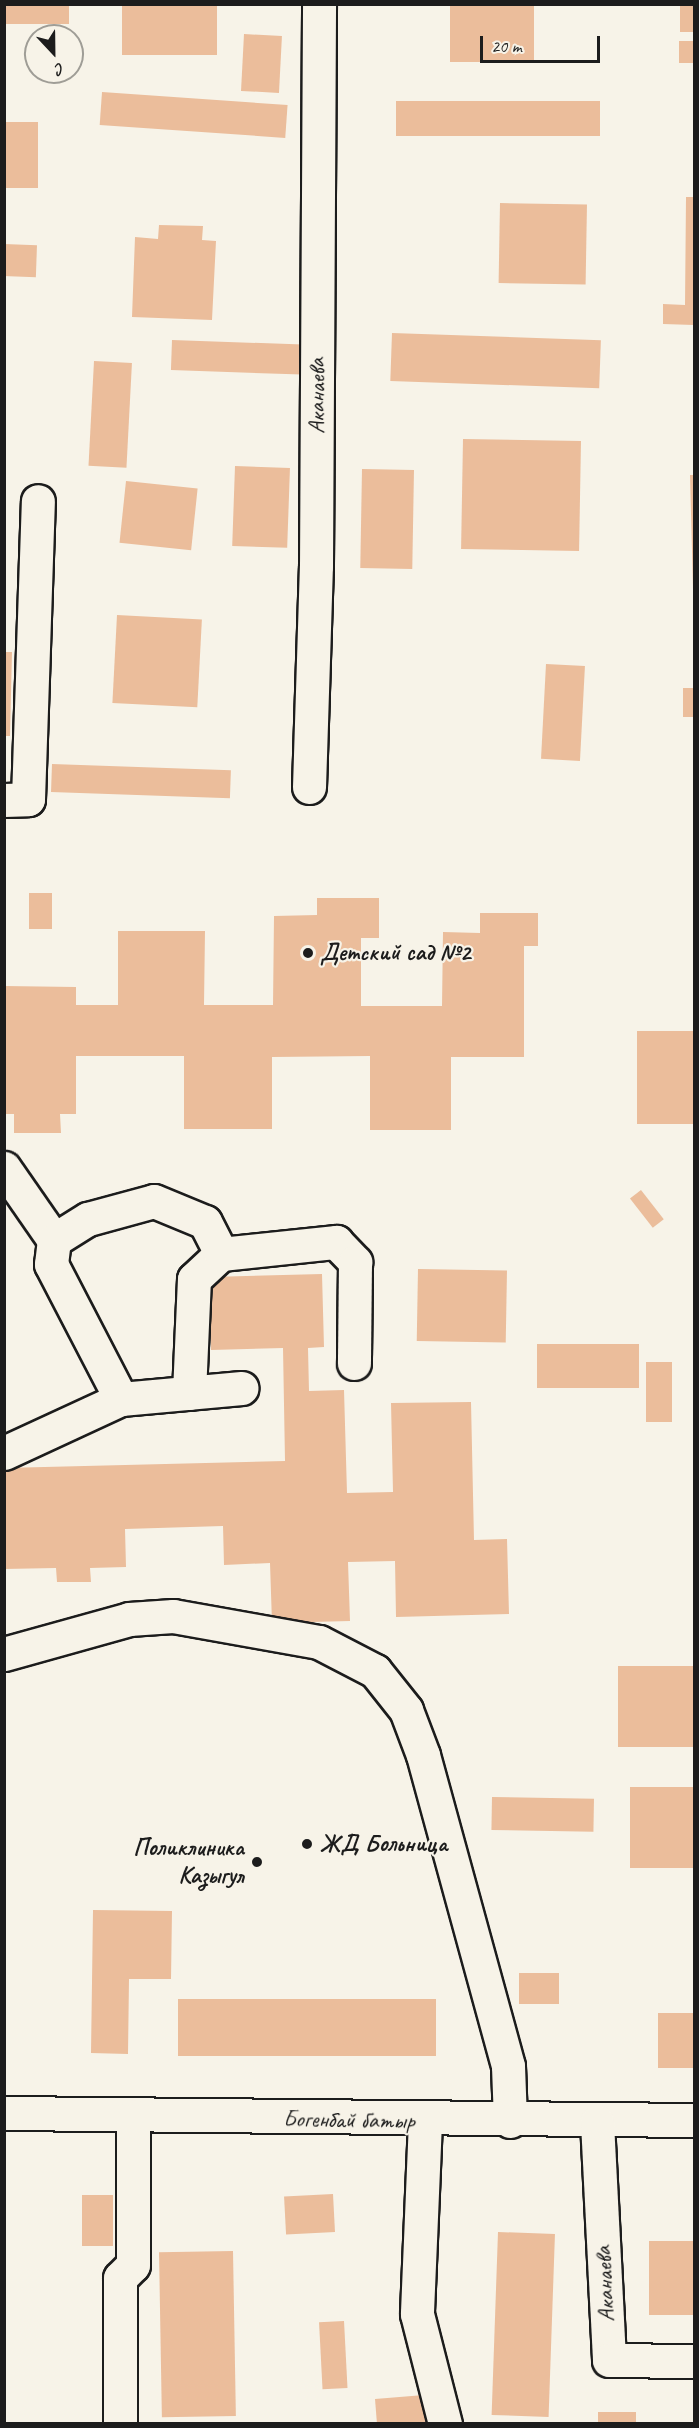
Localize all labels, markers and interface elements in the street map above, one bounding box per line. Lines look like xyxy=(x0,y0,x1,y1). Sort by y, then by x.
north arrow xyxy=(24,24,84,84)
scale bar xyxy=(483,24,603,62)
text: 20 m xyxy=(491,35,522,57)
text: С xyxy=(53,58,67,80)
street label: Аканаева xyxy=(303,358,331,434)
place label: Детский сад №2 xyxy=(320,939,470,967)
marker: Детский сад №2 xyxy=(301,946,315,960)
place label: ЖД Больница xyxy=(320,1830,446,1858)
place label: Поликлиника Казыгул xyxy=(133,1834,244,1890)
marker: ЖД Больница xyxy=(298,1835,316,1853)
marker: Поликлиника Казыгул xyxy=(248,1853,266,1871)
street label: Богенбай батыр xyxy=(283,2104,415,2136)
street label: Аканаева xyxy=(589,2245,621,2323)

